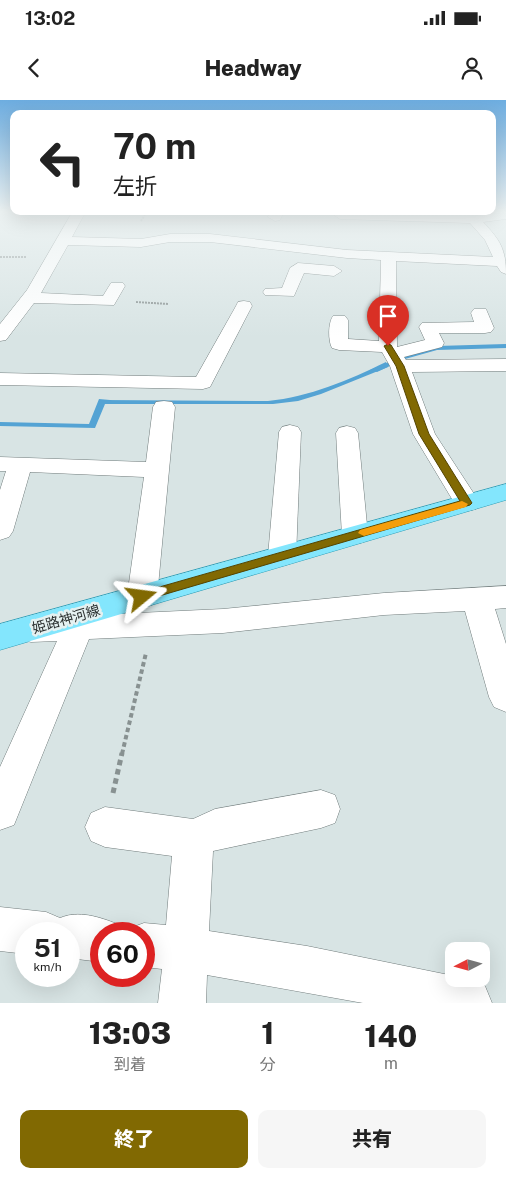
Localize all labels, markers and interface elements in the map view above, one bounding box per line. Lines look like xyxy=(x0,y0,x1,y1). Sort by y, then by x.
text: 13:02 xyxy=(25,7,75,29)
icon: back xyxy=(20,54,48,82)
icon: person xyxy=(458,54,486,82)
text: Headway xyxy=(204,55,302,81)
text: 70 m xyxy=(113,126,196,167)
icon: left xyxy=(30,130,95,195)
text: 左折 xyxy=(113,173,157,199)
pin xyxy=(367,295,409,346)
icon: arrive xyxy=(374,302,402,330)
position arrow xyxy=(115,570,167,622)
street label: 姫路神河線 xyxy=(30,602,102,636)
speed limit sign: 60 xyxy=(90,922,155,987)
text: 51 xyxy=(34,933,61,963)
north arrow xyxy=(445,942,490,988)
map controls xyxy=(445,942,490,987)
text: km/h xyxy=(33,960,62,974)
text: 13:03 xyxy=(89,1015,171,1051)
text: 1 xyxy=(261,1015,274,1051)
text: 140 xyxy=(364,1018,417,1054)
text: m xyxy=(384,1054,398,1073)
text: 到着 xyxy=(114,1055,146,1074)
text: 分 xyxy=(260,1055,276,1074)
button: 終了 xyxy=(20,1110,248,1168)
button: 共有 xyxy=(258,1110,486,1168)

